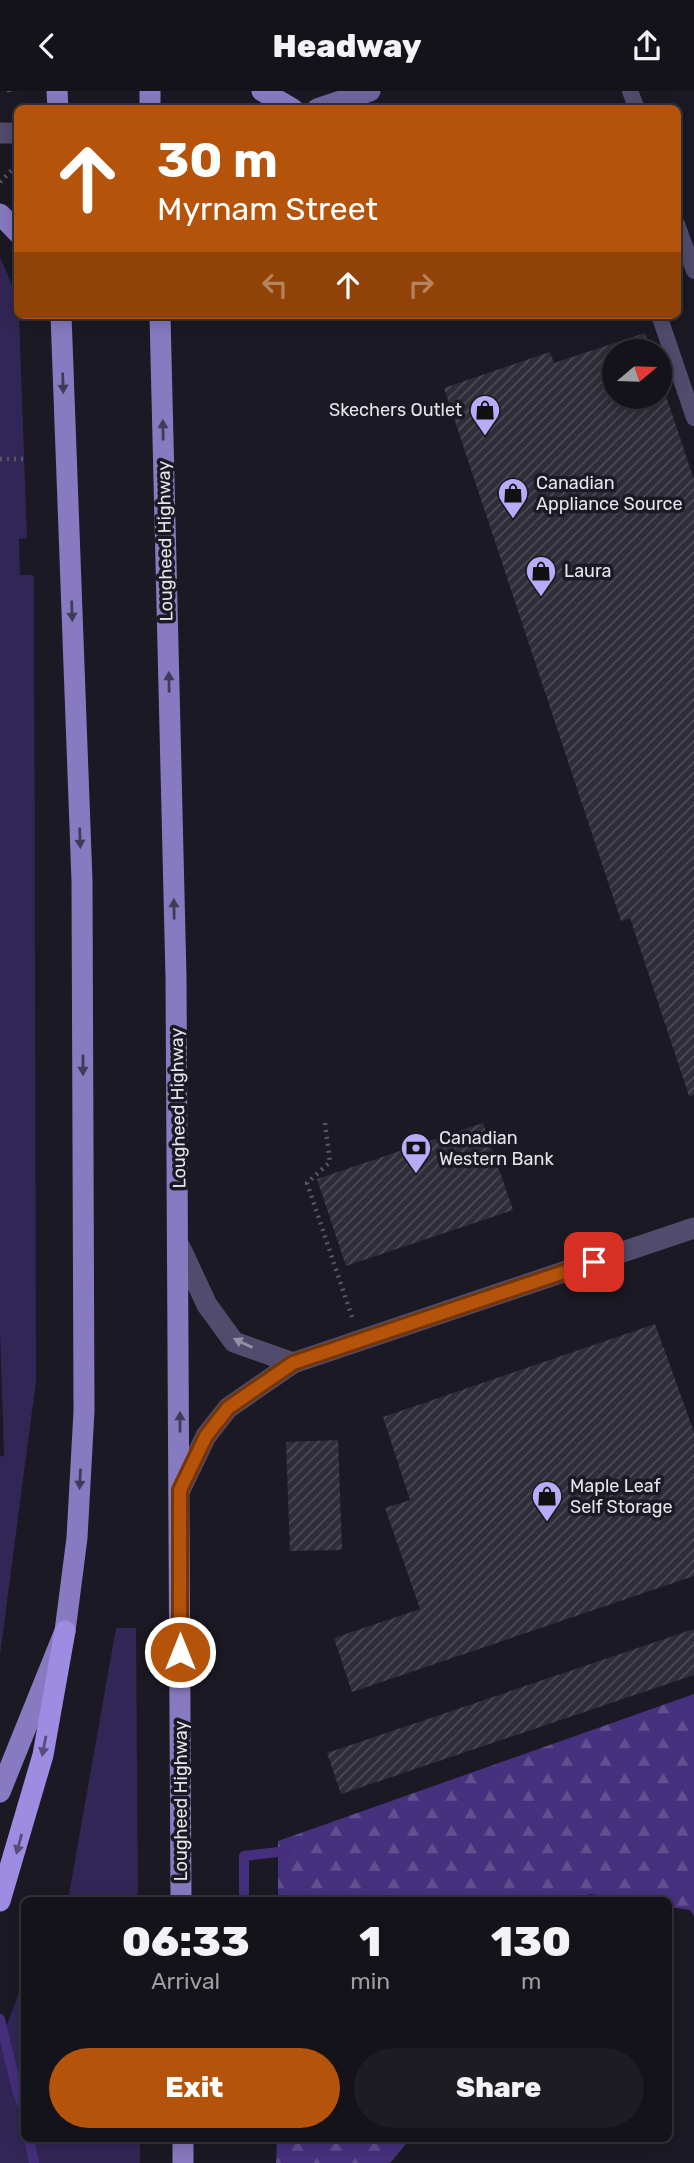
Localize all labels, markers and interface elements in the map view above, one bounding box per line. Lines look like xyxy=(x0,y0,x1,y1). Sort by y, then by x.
icon: back xyxy=(28,27,66,65)
text: Headway xyxy=(272,27,422,65)
icon: share xyxy=(628,27,666,65)
text: 30 m xyxy=(157,131,278,189)
icon: ahead xyxy=(42,133,133,224)
text: Myrnam Street xyxy=(157,190,378,228)
icon: left xyxy=(256,266,294,304)
icon: ahead xyxy=(329,266,367,304)
icon: right xyxy=(402,266,440,304)
north arrow xyxy=(602,339,672,409)
map controls xyxy=(602,339,672,409)
one-way arrow xyxy=(58,372,69,394)
shop icon: Skechers Outlet xyxy=(468,393,502,437)
place label: Skechers Outlet xyxy=(329,399,462,421)
one-way arrow xyxy=(157,419,168,441)
street label: Lougheed Highway xyxy=(153,460,177,622)
place label: Canadian Appliance Source xyxy=(536,472,683,515)
shop icon: Canadian Appliance Source xyxy=(496,476,530,520)
shop icon: Laura xyxy=(524,554,558,598)
place label: Laura xyxy=(564,560,612,582)
one-way arrow xyxy=(66,600,77,622)
one-way arrow xyxy=(163,671,175,693)
one-way arrow xyxy=(75,827,86,849)
one-way arrow xyxy=(169,898,180,920)
street label: Lougheed Highway xyxy=(166,1027,190,1189)
one-way arrow xyxy=(77,1055,88,1077)
place label: Canadian Western Bank xyxy=(439,1127,554,1170)
bank icon: Canadian Western Bank xyxy=(399,1131,433,1175)
pin xyxy=(564,1232,624,1292)
icon: arrive xyxy=(575,1243,613,1281)
one-way arrow xyxy=(232,1337,253,1349)
one-way arrow xyxy=(174,1411,186,1433)
one-way arrow xyxy=(75,1469,86,1491)
place label: Maple Leaf Self Storage xyxy=(570,1475,673,1518)
shop icon: Maple Leaf Self Storage xyxy=(530,1479,564,1523)
position arrow xyxy=(143,1615,217,1689)
street label: Lougheed Highway xyxy=(170,1721,192,1881)
one-way arrow xyxy=(38,1735,49,1757)
one-way arrow xyxy=(13,1833,24,1855)
text: 06:33 xyxy=(122,1917,250,1967)
text: 1 xyxy=(359,1917,381,1967)
text: 130 xyxy=(491,1917,571,1967)
text: Arrival xyxy=(151,1967,220,1995)
text: min xyxy=(350,1967,390,1995)
text: m xyxy=(521,1967,541,1995)
button: Exit xyxy=(49,2048,340,2128)
button: Share xyxy=(354,2048,644,2128)

